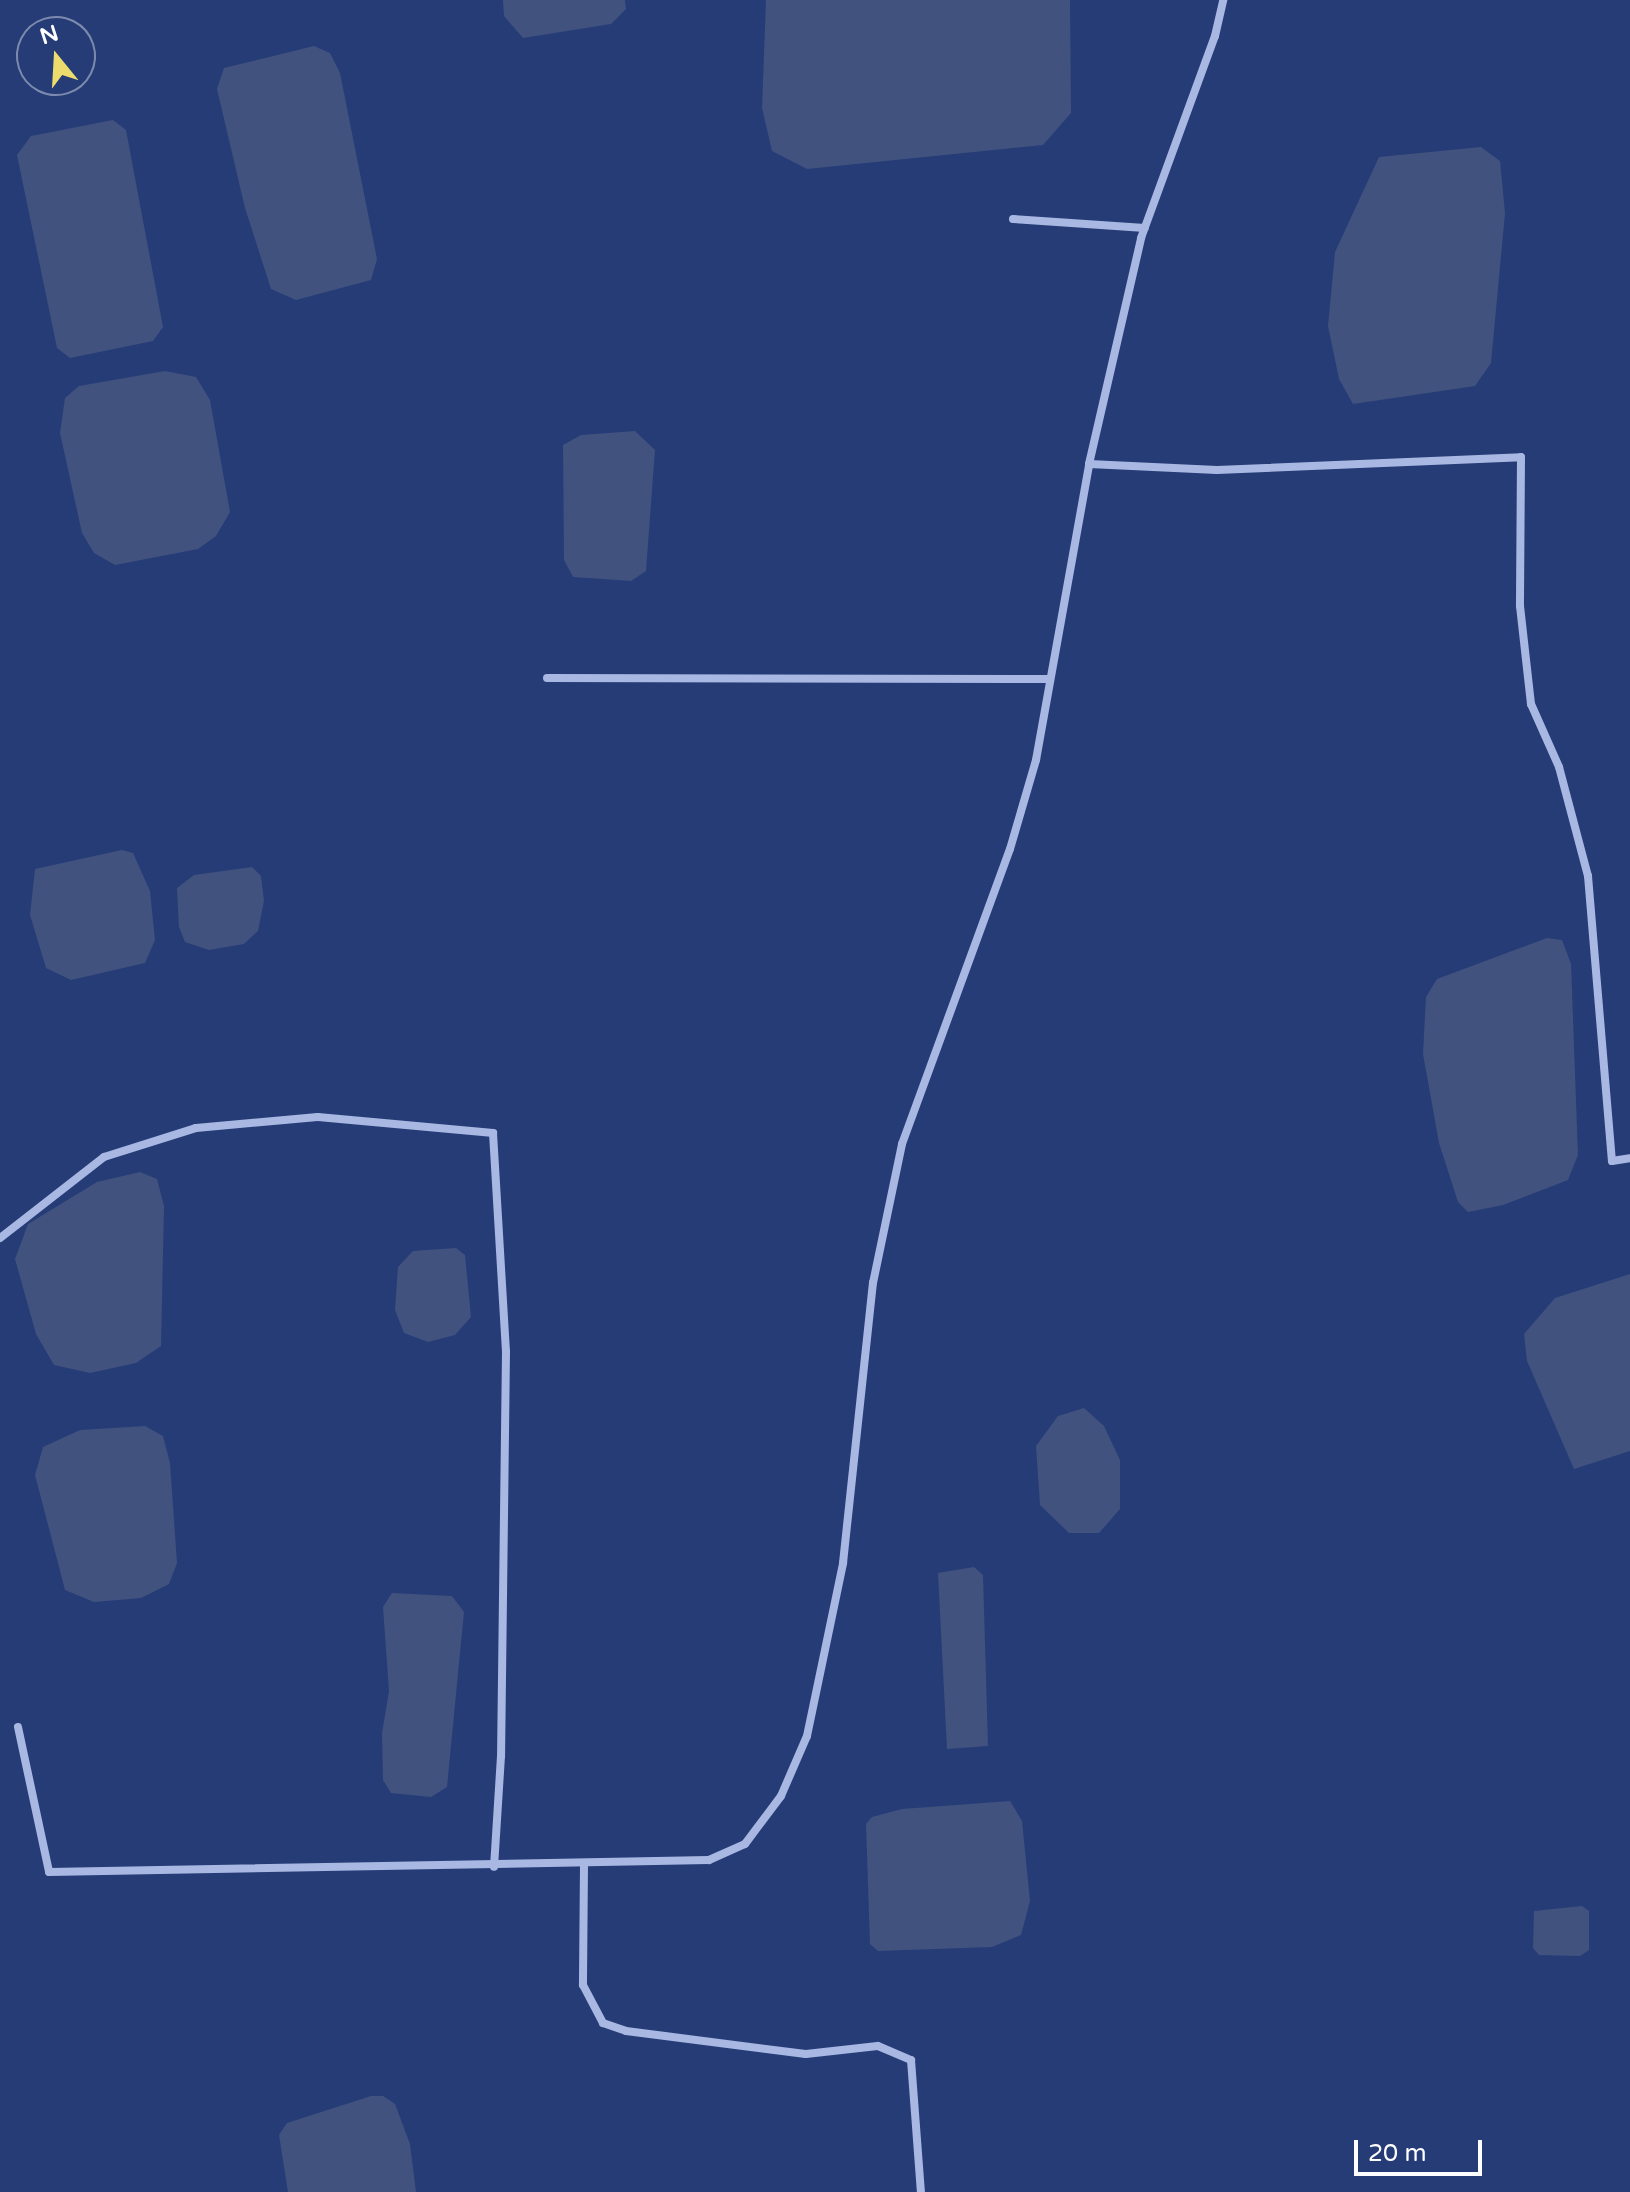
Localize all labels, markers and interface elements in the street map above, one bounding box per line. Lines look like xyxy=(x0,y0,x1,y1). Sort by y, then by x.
north arrow xyxy=(16,16,96,96)
text: N xyxy=(37,20,62,50)
scale bar xyxy=(1358,2124,1486,2174)
text: 20 m xyxy=(1368,2139,1426,2168)

